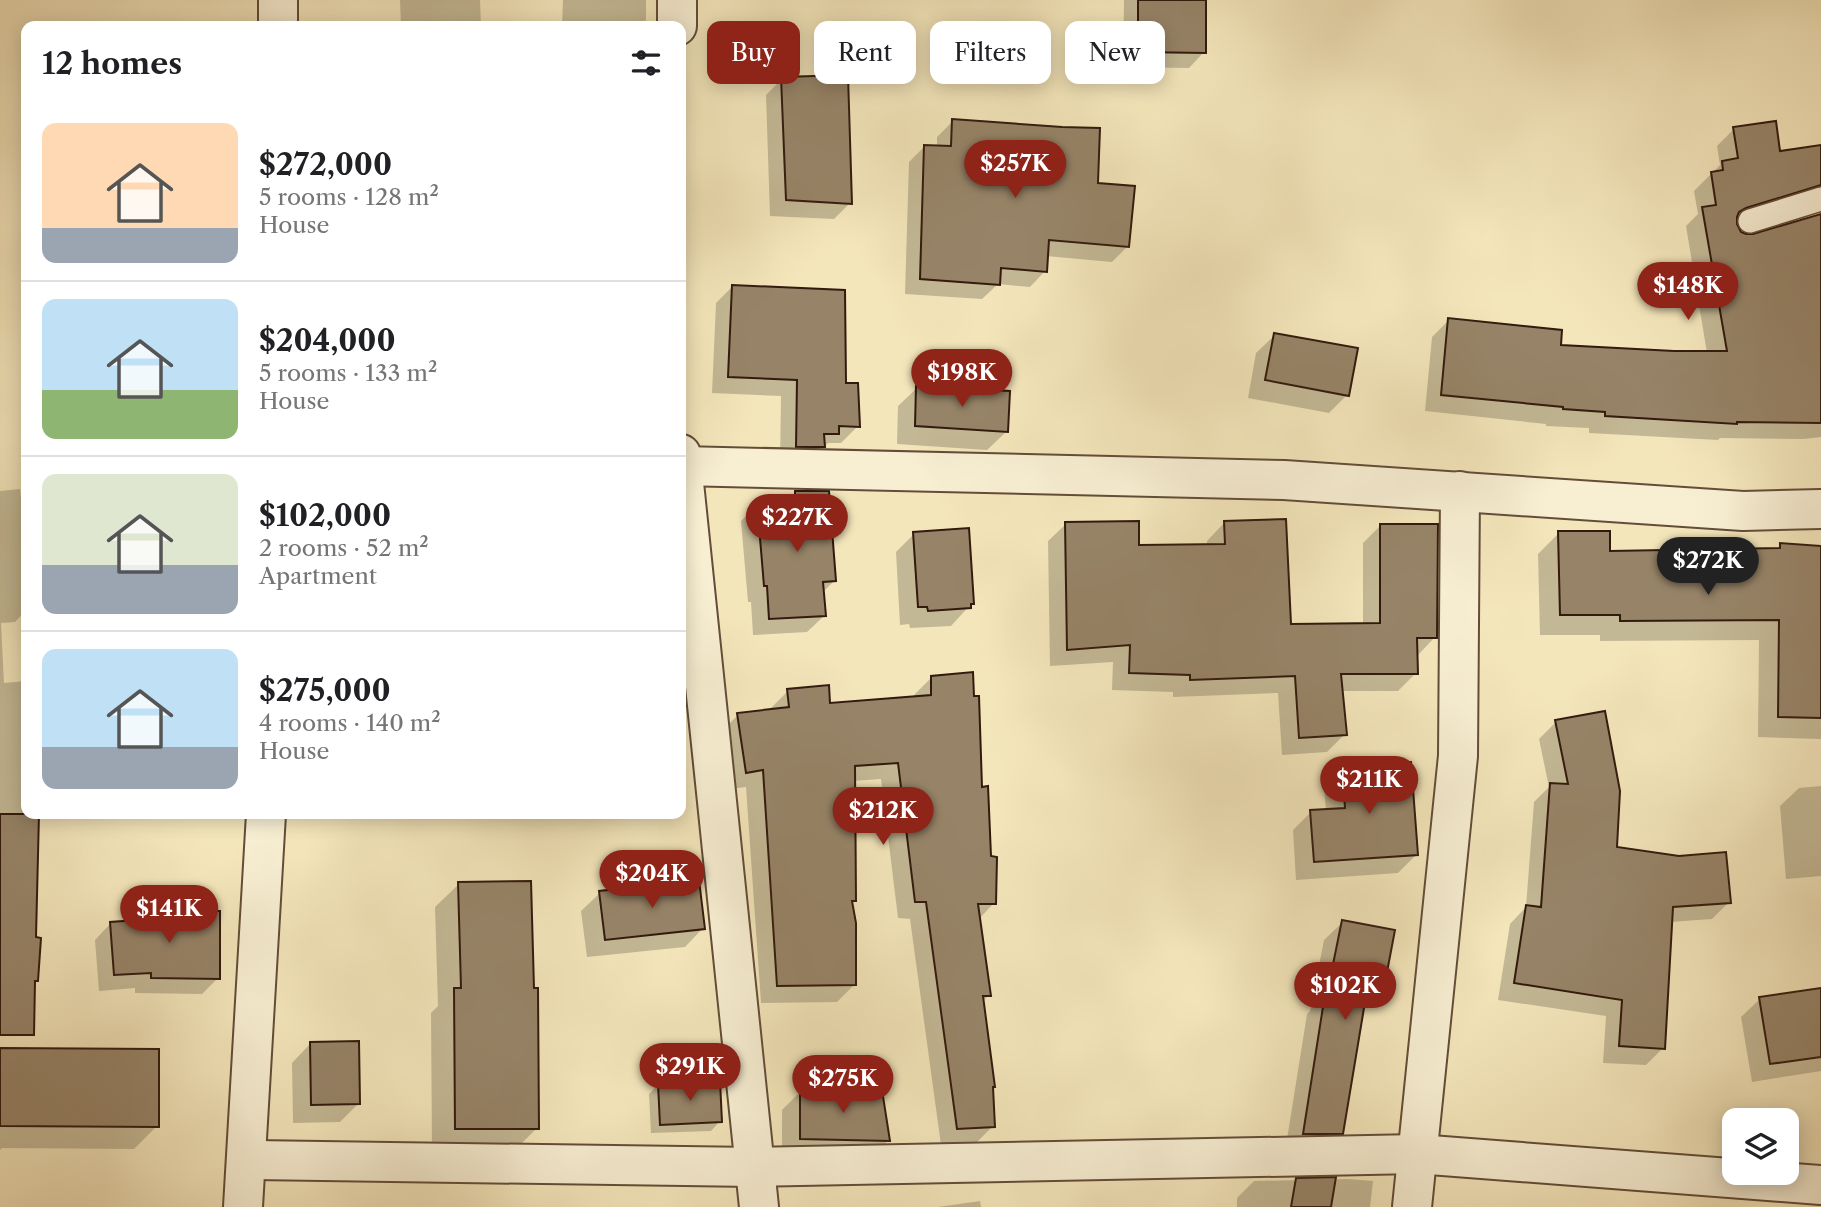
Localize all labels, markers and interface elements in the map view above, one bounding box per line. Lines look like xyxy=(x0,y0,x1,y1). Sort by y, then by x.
chip: Buy xyxy=(707,21,800,84)
chip: Rent xyxy=(814,21,916,84)
chip: Filters xyxy=(930,21,1051,84)
chip: New xyxy=(1065,21,1165,84)
icon: filters xyxy=(627,44,665,82)
text: 12 homes xyxy=(42,45,182,82)
pin: $257K xyxy=(966,140,1064,200)
text: $272,000 xyxy=(259,146,392,183)
text: $257K xyxy=(980,149,1050,177)
icon: home xyxy=(98,151,182,235)
text: 5 rooms · 128 m² xyxy=(259,183,439,211)
text: House xyxy=(259,211,329,239)
pin: $148K xyxy=(1639,262,1737,322)
text: $148K xyxy=(1653,271,1723,299)
text: $204,000 xyxy=(259,322,396,359)
icon: home xyxy=(98,327,182,411)
pin: $198K xyxy=(913,350,1011,409)
text: $198K xyxy=(927,358,997,386)
text: 5 rooms · 133 m² xyxy=(259,359,437,387)
text: House xyxy=(259,387,329,415)
pin: $227K xyxy=(748,494,846,554)
text: $102,000 xyxy=(259,497,391,534)
icon: home xyxy=(98,502,182,586)
text: $227K xyxy=(762,503,832,531)
text: 2 rooms · 52 m² xyxy=(259,534,429,562)
pin: $272K xyxy=(1659,538,1757,597)
text: $272K xyxy=(1673,546,1743,574)
text: Apartment xyxy=(259,562,377,590)
text: $275,000 xyxy=(259,672,391,709)
icon: home xyxy=(98,677,182,761)
text: 4 rooms · 140 m² xyxy=(259,709,441,737)
text: House xyxy=(259,737,329,765)
pin: $211K xyxy=(1320,756,1418,816)
text: $211K xyxy=(1336,765,1402,793)
pin: $212K xyxy=(834,788,932,847)
text: $212K xyxy=(849,796,917,824)
pin: $204K xyxy=(603,850,701,910)
text: $204K xyxy=(615,859,689,887)
pin: $141K xyxy=(120,886,218,945)
text: $141K xyxy=(136,894,202,922)
pin: $102K xyxy=(1296,962,1394,1022)
text: $102K xyxy=(1310,971,1380,999)
pin: $291K xyxy=(641,1044,739,1103)
text: $291K xyxy=(656,1052,724,1080)
pin: $275K xyxy=(794,1056,892,1115)
text: $275K xyxy=(808,1064,878,1092)
map controls xyxy=(1722,1108,1799,1185)
button: layers xyxy=(1722,1108,1799,1185)

